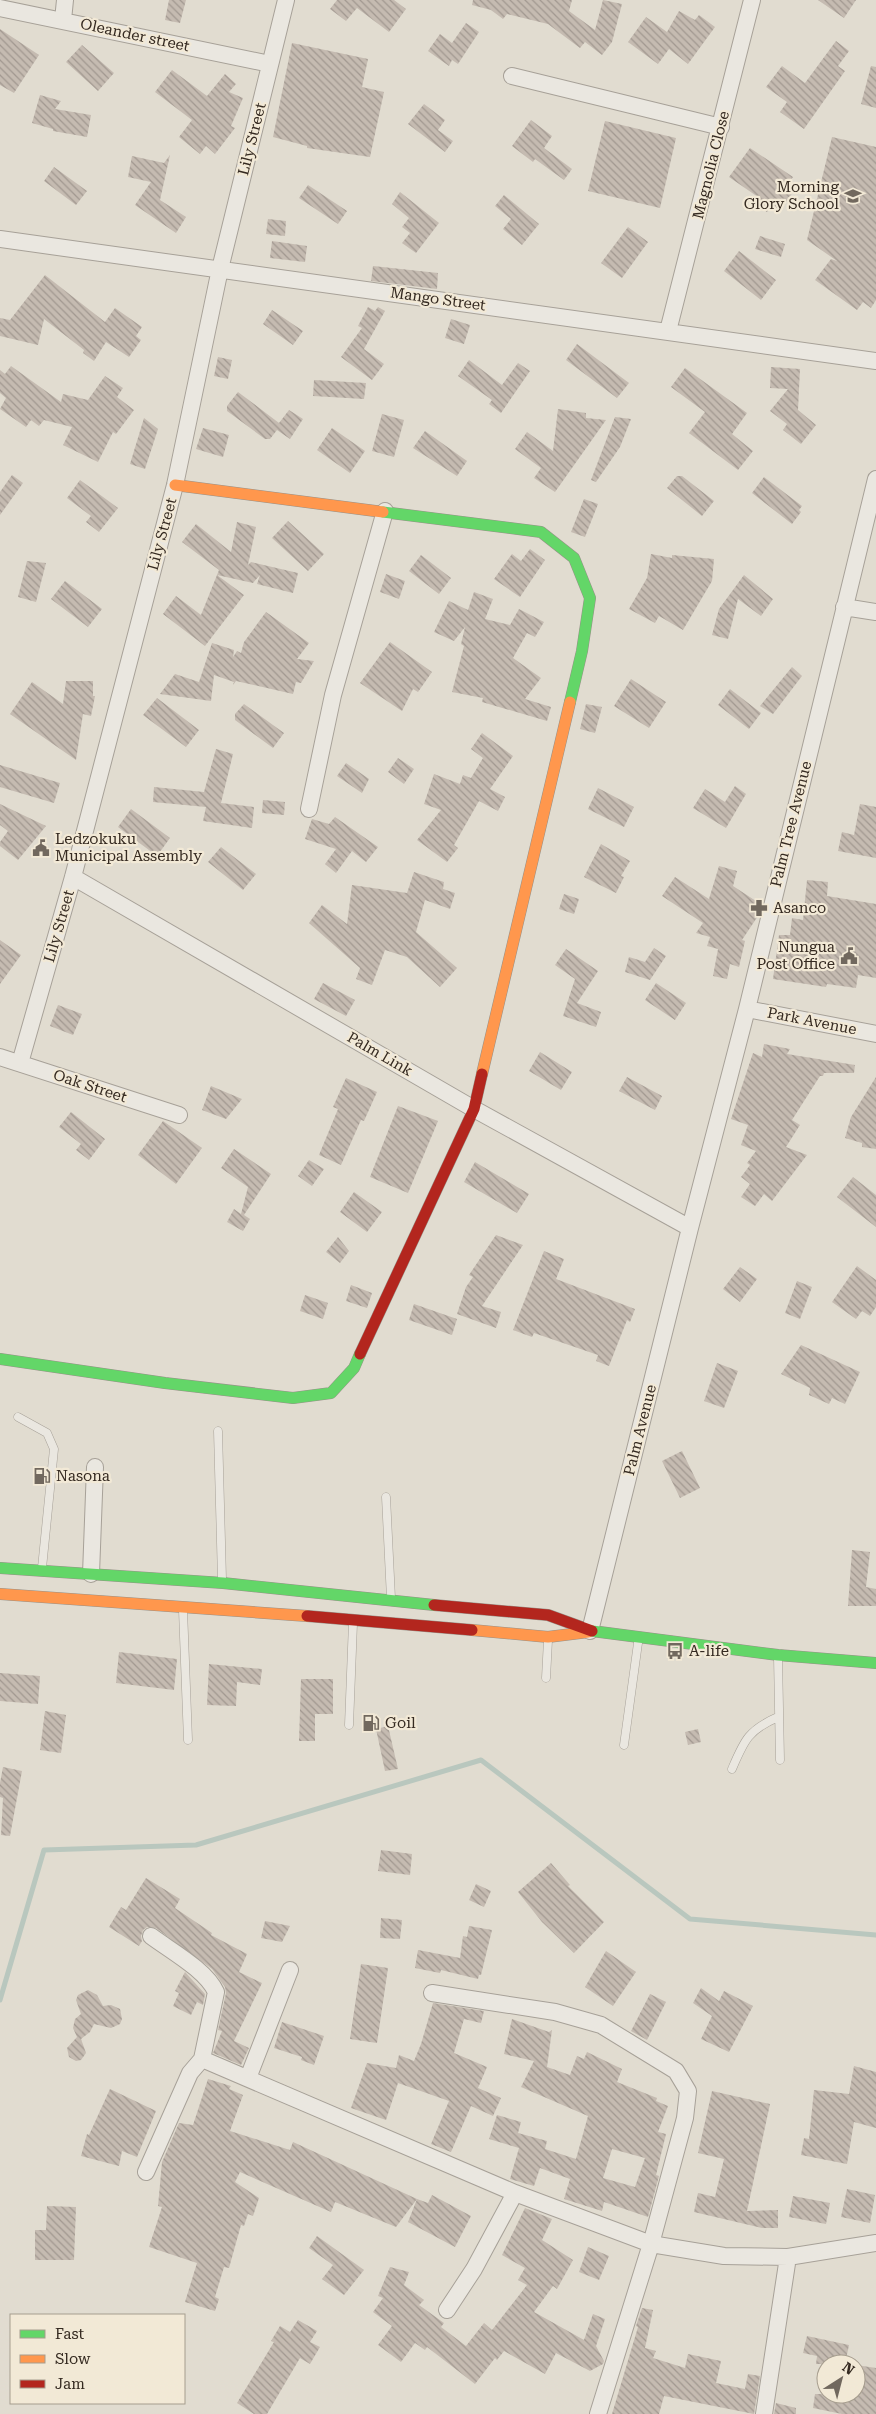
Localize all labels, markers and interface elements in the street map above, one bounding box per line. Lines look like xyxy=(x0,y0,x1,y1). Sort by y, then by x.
street label: Oleander street xyxy=(79,15,192,55)
street label: Lily Street xyxy=(234,100,270,177)
street label: Magnolia Close xyxy=(689,109,733,221)
place label: Morning Glory School xyxy=(744,178,839,213)
school or university icon: Morning Glory School xyxy=(843,186,863,206)
street label: Mango Street xyxy=(389,283,487,315)
street label: Lily Street xyxy=(144,495,180,572)
street label: Palm Tree Avenue xyxy=(767,759,815,889)
place label: Ledzokuku Municipal Assembly xyxy=(55,830,202,865)
public building icon: Ledzokuku Municipal Assembly xyxy=(31,838,51,858)
street label: Lily Street xyxy=(40,887,78,964)
pharmacy icon: Asanco xyxy=(749,898,769,918)
place label: Asanco xyxy=(773,899,826,917)
place label: Nungua Post Office xyxy=(756,938,835,973)
public building icon: Nungua Post Office xyxy=(839,946,859,966)
street label: Park Avenue xyxy=(766,1004,858,1038)
street label: Palm Link xyxy=(344,1028,416,1080)
street label: Oak Street xyxy=(51,1066,129,1106)
street label: Palm Avenue xyxy=(620,1383,660,1477)
fuel station icon: Nasona xyxy=(32,1466,52,1486)
place label: Nasona xyxy=(56,1467,110,1485)
bus stop icon: A-life xyxy=(665,1641,685,1661)
place label: A-life xyxy=(689,1642,729,1660)
fuel station icon: Goil xyxy=(361,1713,381,1733)
place label: Goil xyxy=(385,1714,416,1732)
legend xyxy=(10,2314,185,2404)
text: Fast xyxy=(55,2325,85,2343)
text: Slow xyxy=(55,2350,91,2368)
north arrow xyxy=(816,2354,866,2404)
text: N xyxy=(840,2359,858,2378)
text: Jam xyxy=(55,2375,85,2393)

